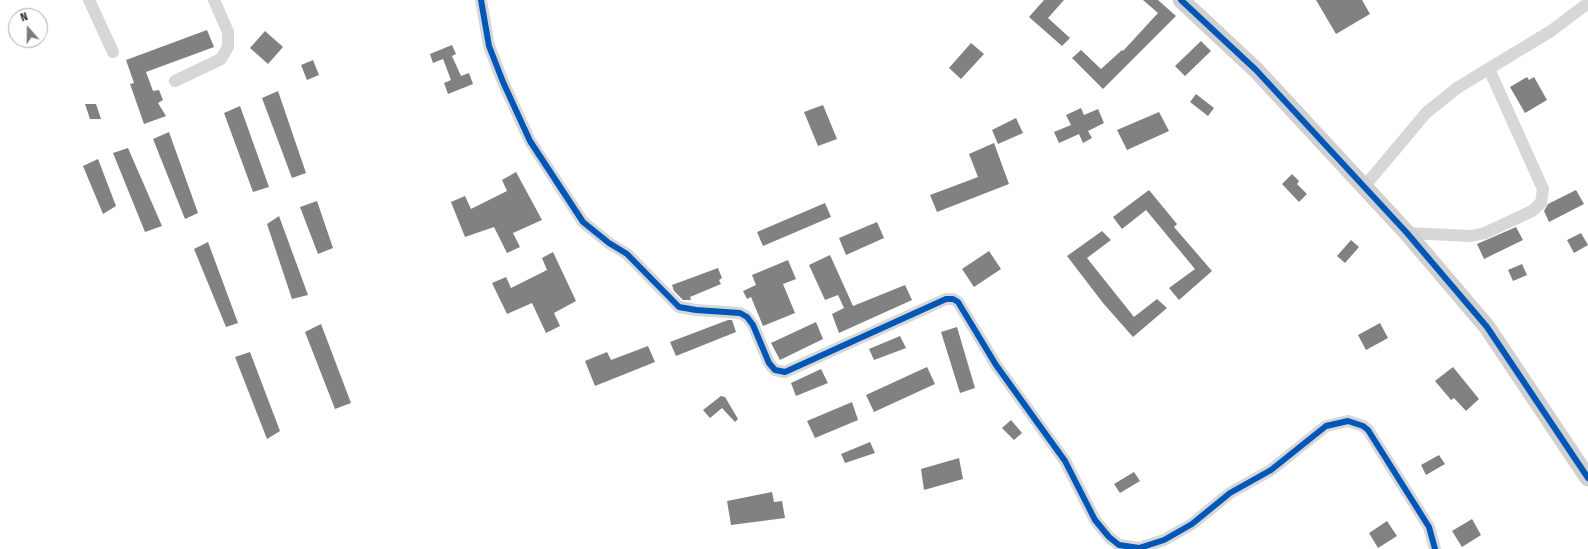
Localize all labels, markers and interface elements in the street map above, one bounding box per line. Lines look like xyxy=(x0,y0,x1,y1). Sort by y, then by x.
north arrow xyxy=(8,8,48,48)
text: N xyxy=(19,10,29,24)

